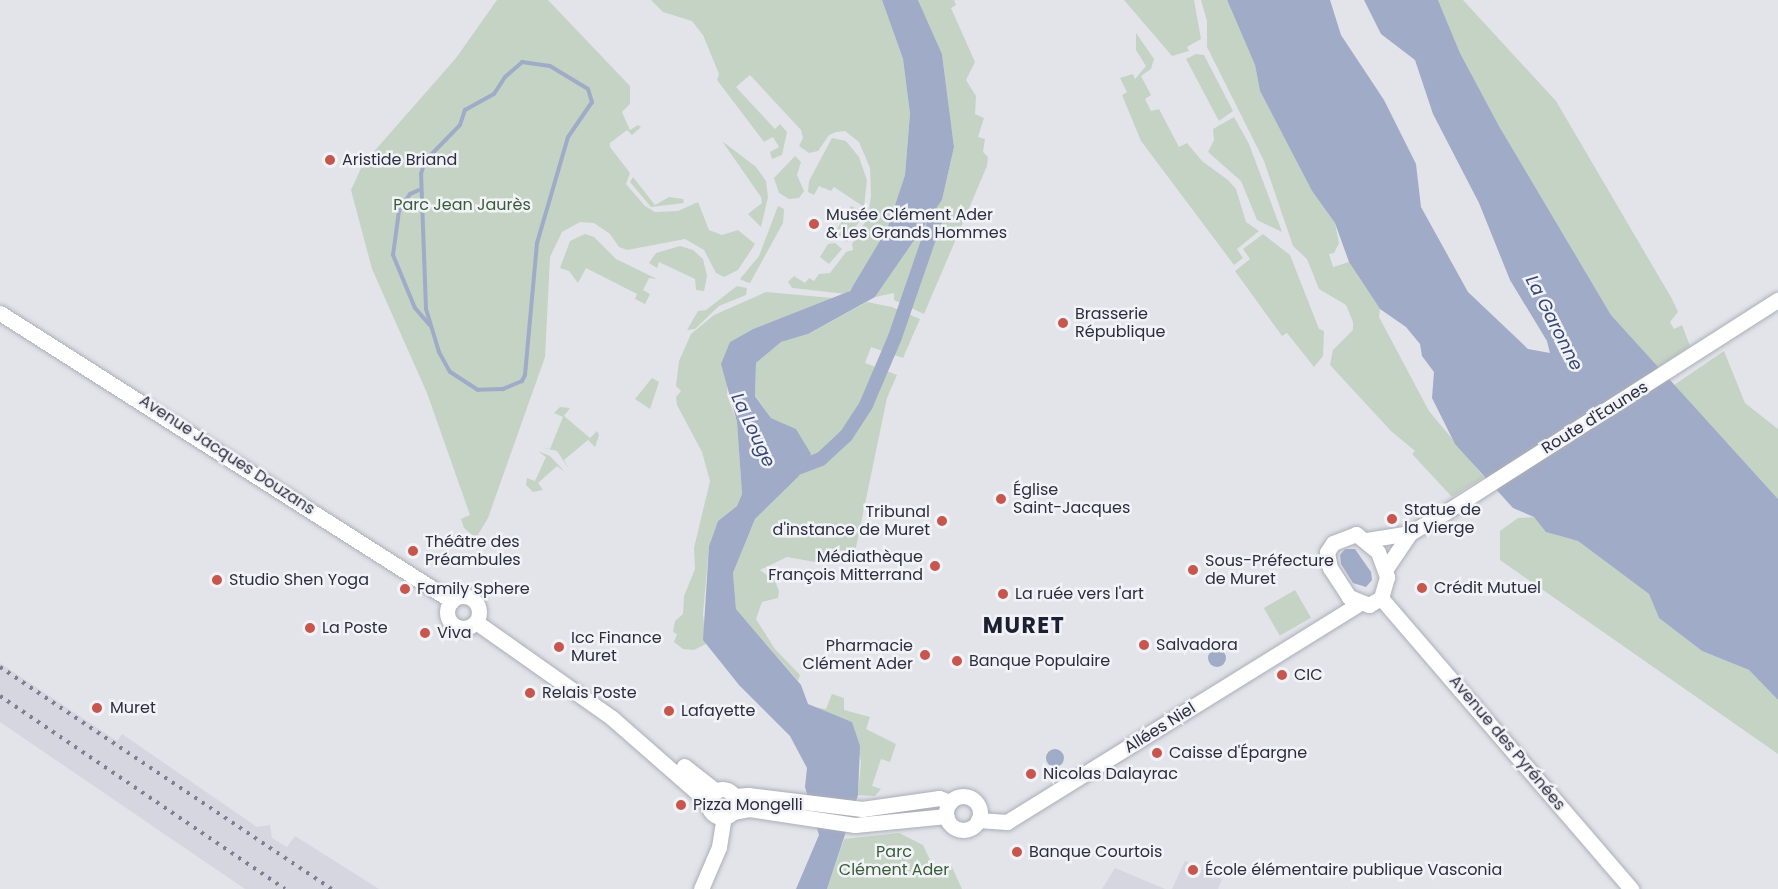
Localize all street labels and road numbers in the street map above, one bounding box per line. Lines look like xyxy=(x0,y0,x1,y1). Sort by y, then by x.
street label: Route d'Eaunes xyxy=(1538,378,1652,458)
street label: Avenue Jacques Douzans xyxy=(136,391,318,519)
street label: Avenue des Pyrénées xyxy=(1445,672,1569,814)
street label: Allées Niel xyxy=(1121,699,1199,757)

